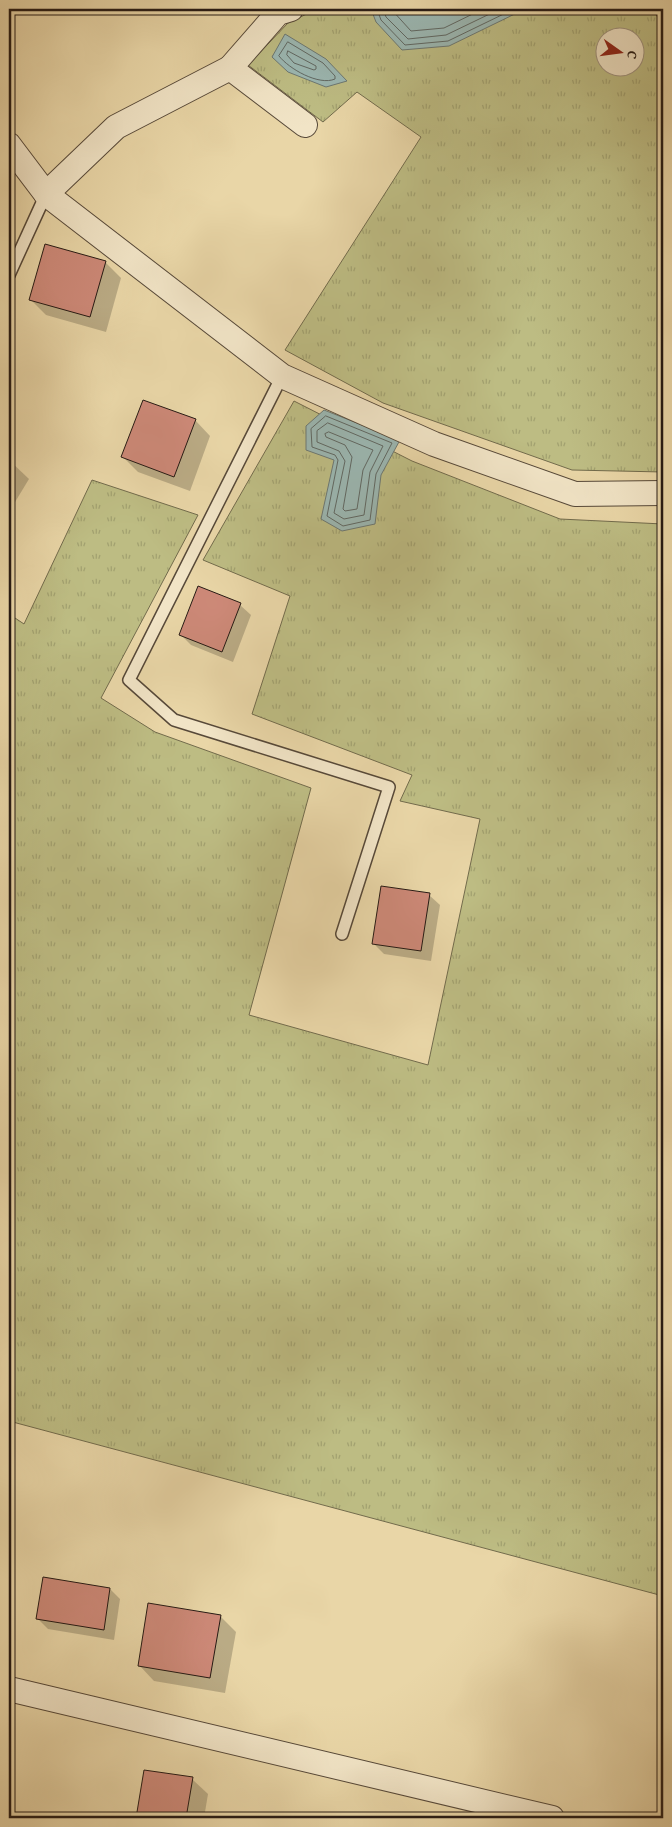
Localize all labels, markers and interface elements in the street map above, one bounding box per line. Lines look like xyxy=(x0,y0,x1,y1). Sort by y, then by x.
north arrow xyxy=(594,28,644,78)
text: С xyxy=(622,49,643,61)

